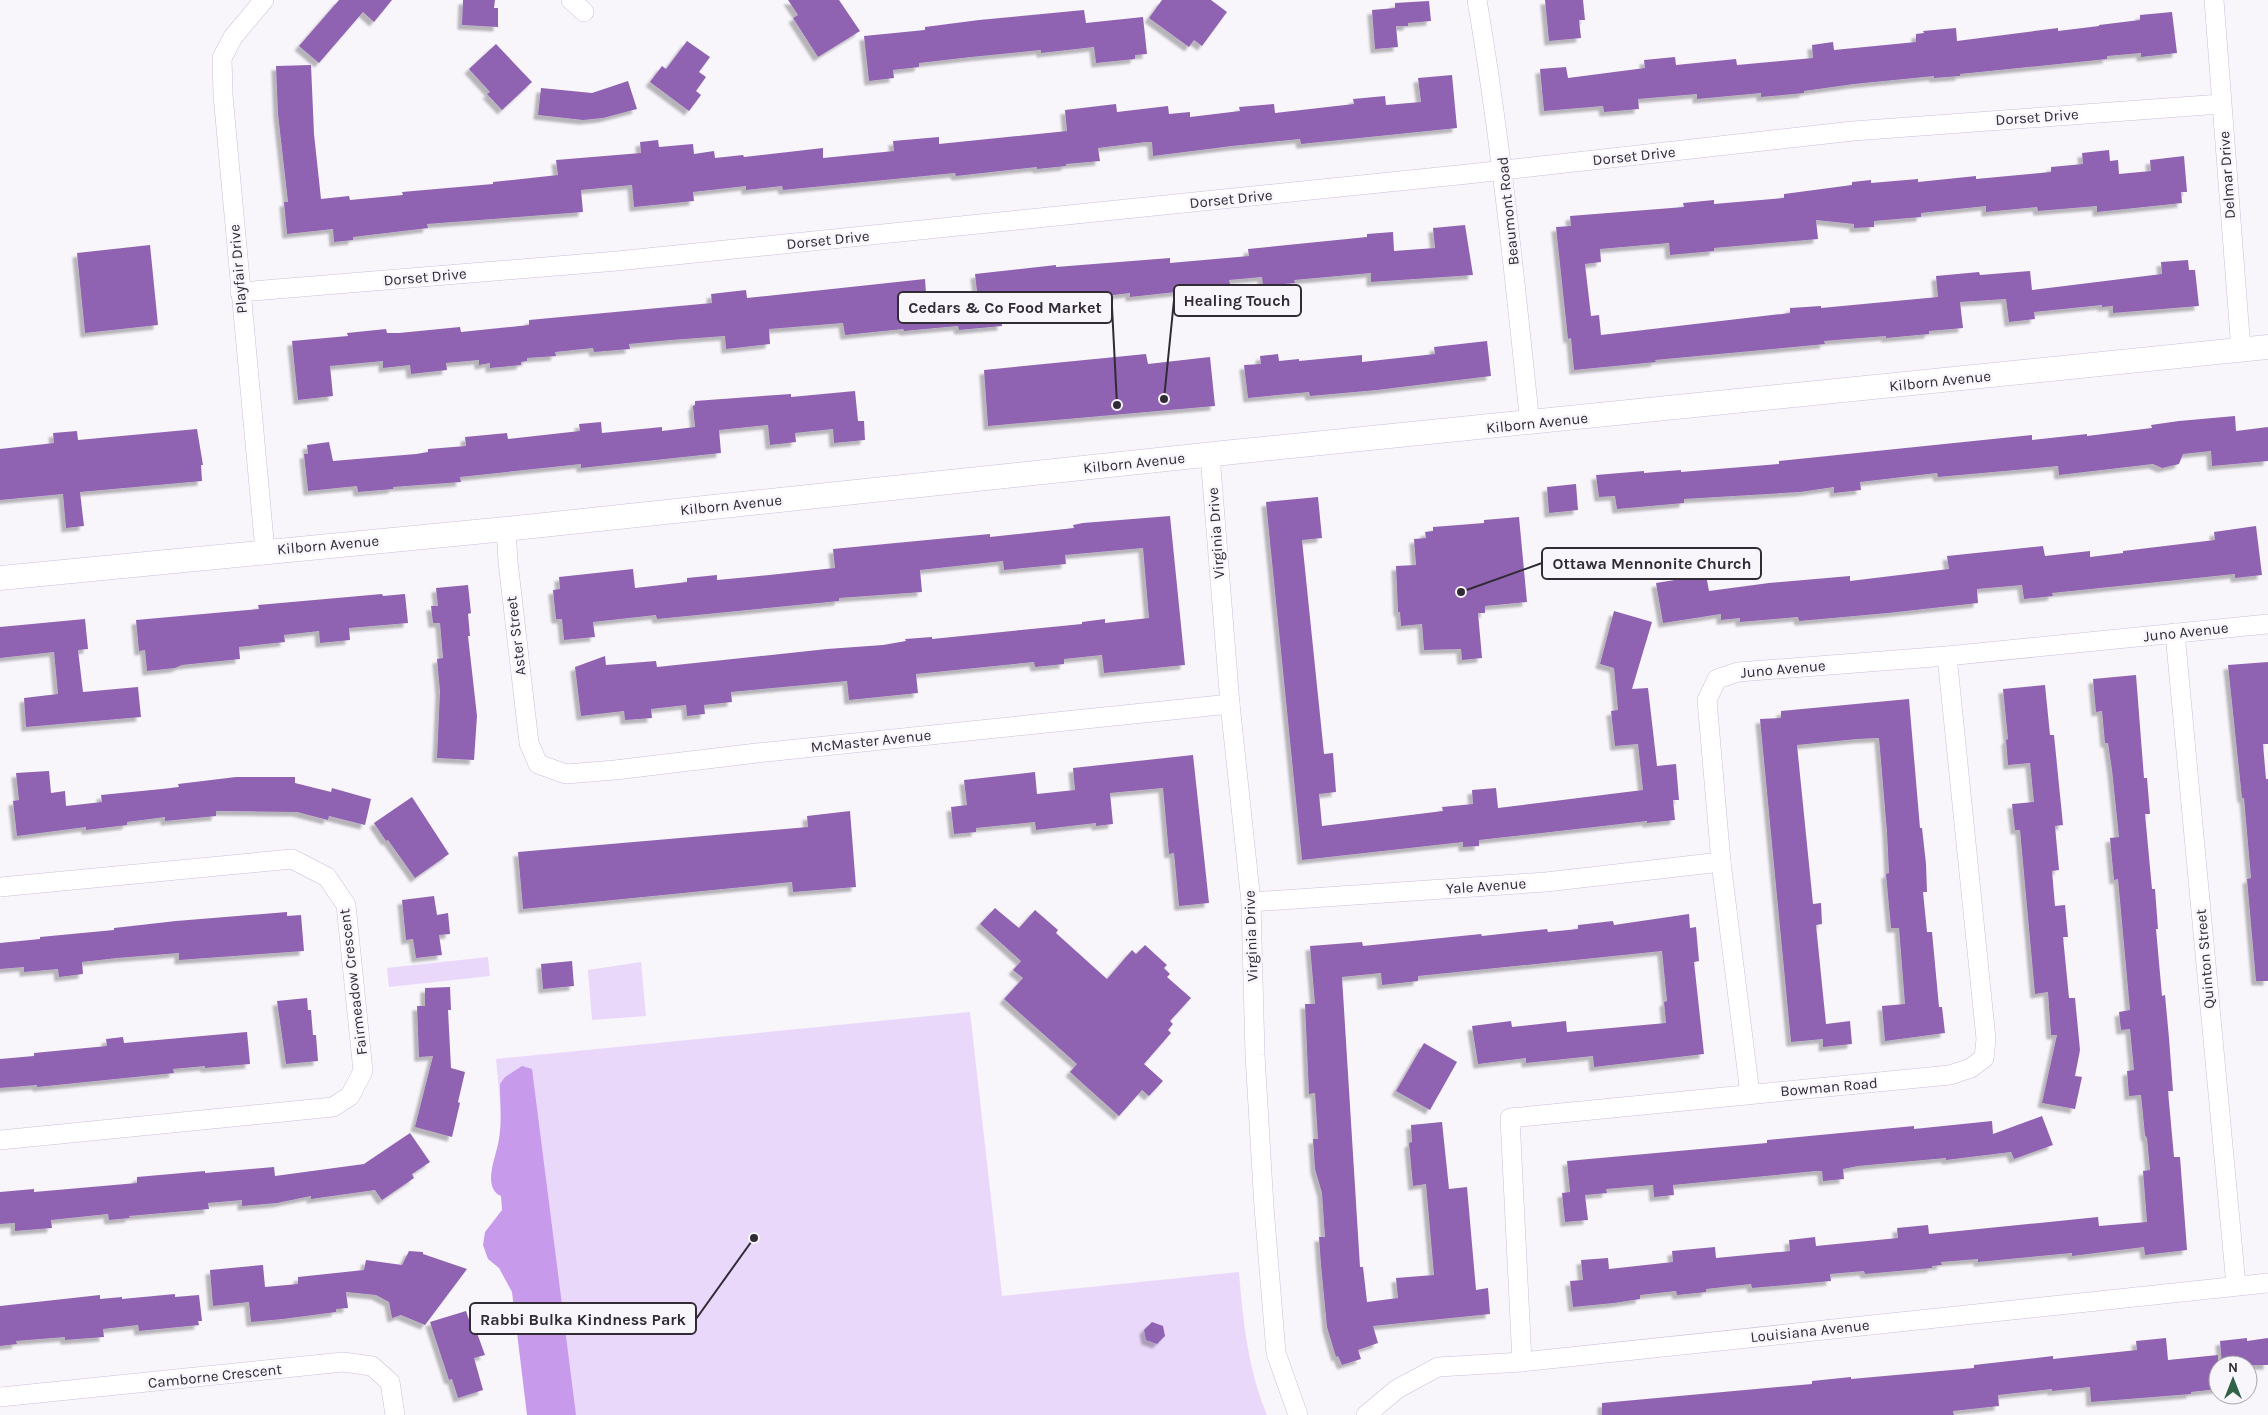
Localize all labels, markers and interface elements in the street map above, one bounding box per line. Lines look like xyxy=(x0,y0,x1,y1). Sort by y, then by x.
street label: Dorset Drive xyxy=(1995,105,2079,129)
street label: Delmar Drive xyxy=(2215,130,2239,220)
street label: Dorset Drive xyxy=(1592,143,1676,169)
street label: Beaumont Road xyxy=(1493,156,1523,266)
street label: Dorset Drive xyxy=(1189,186,1273,212)
street label: Playfair Drive xyxy=(225,224,251,314)
street label: Dorset Drive xyxy=(786,227,870,253)
street label: Dorset Drive xyxy=(383,264,467,290)
callout: Healing Touch xyxy=(1174,285,1301,316)
text: Healing Touch xyxy=(1183,291,1291,310)
callout: Cedars & Co Food Market xyxy=(898,292,1112,323)
text: Cedars & Co Food Market xyxy=(908,298,1102,317)
street label: Kilborn Avenue xyxy=(1888,367,1992,395)
street label: Kilborn Avenue xyxy=(1485,409,1589,437)
street label: Kilborn Avenue xyxy=(1082,449,1186,477)
street label: Virginia Drive xyxy=(1204,487,1228,579)
street label: Kilborn Avenue xyxy=(679,491,783,519)
street label: Kilborn Avenue xyxy=(276,532,380,558)
callout: Ottawa Mennonite Church xyxy=(1542,548,1761,579)
text: Ottawa Mennonite Church xyxy=(1553,554,1751,573)
street label: Aster Street xyxy=(502,595,530,677)
street label: Juno Avenue xyxy=(2143,619,2229,645)
street label: Juno Avenue xyxy=(1740,656,1826,682)
street label: McMaster Avenue xyxy=(810,726,932,756)
street label: Yale Avenue xyxy=(1445,874,1527,898)
street label: Virginia Drive xyxy=(1240,890,1262,982)
street label: Fairmeadow Crescent xyxy=(335,907,371,1056)
street label: Quinton Street xyxy=(2192,908,2218,1010)
street label: Bowman Road xyxy=(1779,1074,1879,1100)
callout: Rabbi Bulka Kindness Park xyxy=(470,1303,696,1334)
text: Rabbi Bulka Kindness Park xyxy=(480,1310,687,1329)
street label: Louisiana Avenue xyxy=(1750,1316,1870,1346)
north arrow xyxy=(2208,1355,2258,1405)
text: N xyxy=(2228,1359,2238,1376)
street label: Camborne Crescent xyxy=(147,1360,283,1392)

